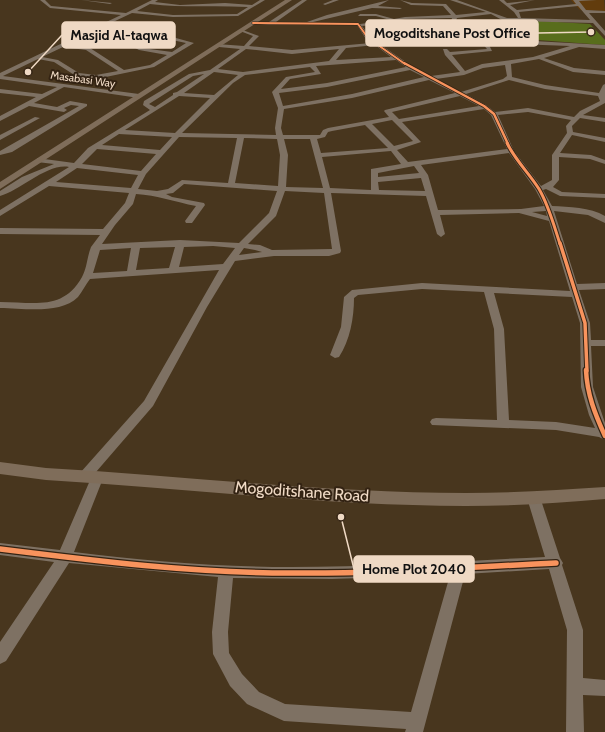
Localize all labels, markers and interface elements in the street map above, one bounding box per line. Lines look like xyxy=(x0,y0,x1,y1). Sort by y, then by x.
callout: Mogoditshane Post Office xyxy=(366,20,538,46)
callout: Masjid Al-taqwa xyxy=(62,22,175,48)
text: Mogoditshane Post Office xyxy=(374,24,530,42)
text: Masjid Al-taqwa xyxy=(70,26,168,44)
street label: Masabasi Way xyxy=(50,68,117,91)
street label: Mogoditshane Road xyxy=(234,477,370,506)
callout: Home Plot 2040 xyxy=(354,556,474,582)
text: Home Plot 2040 xyxy=(362,560,466,578)

